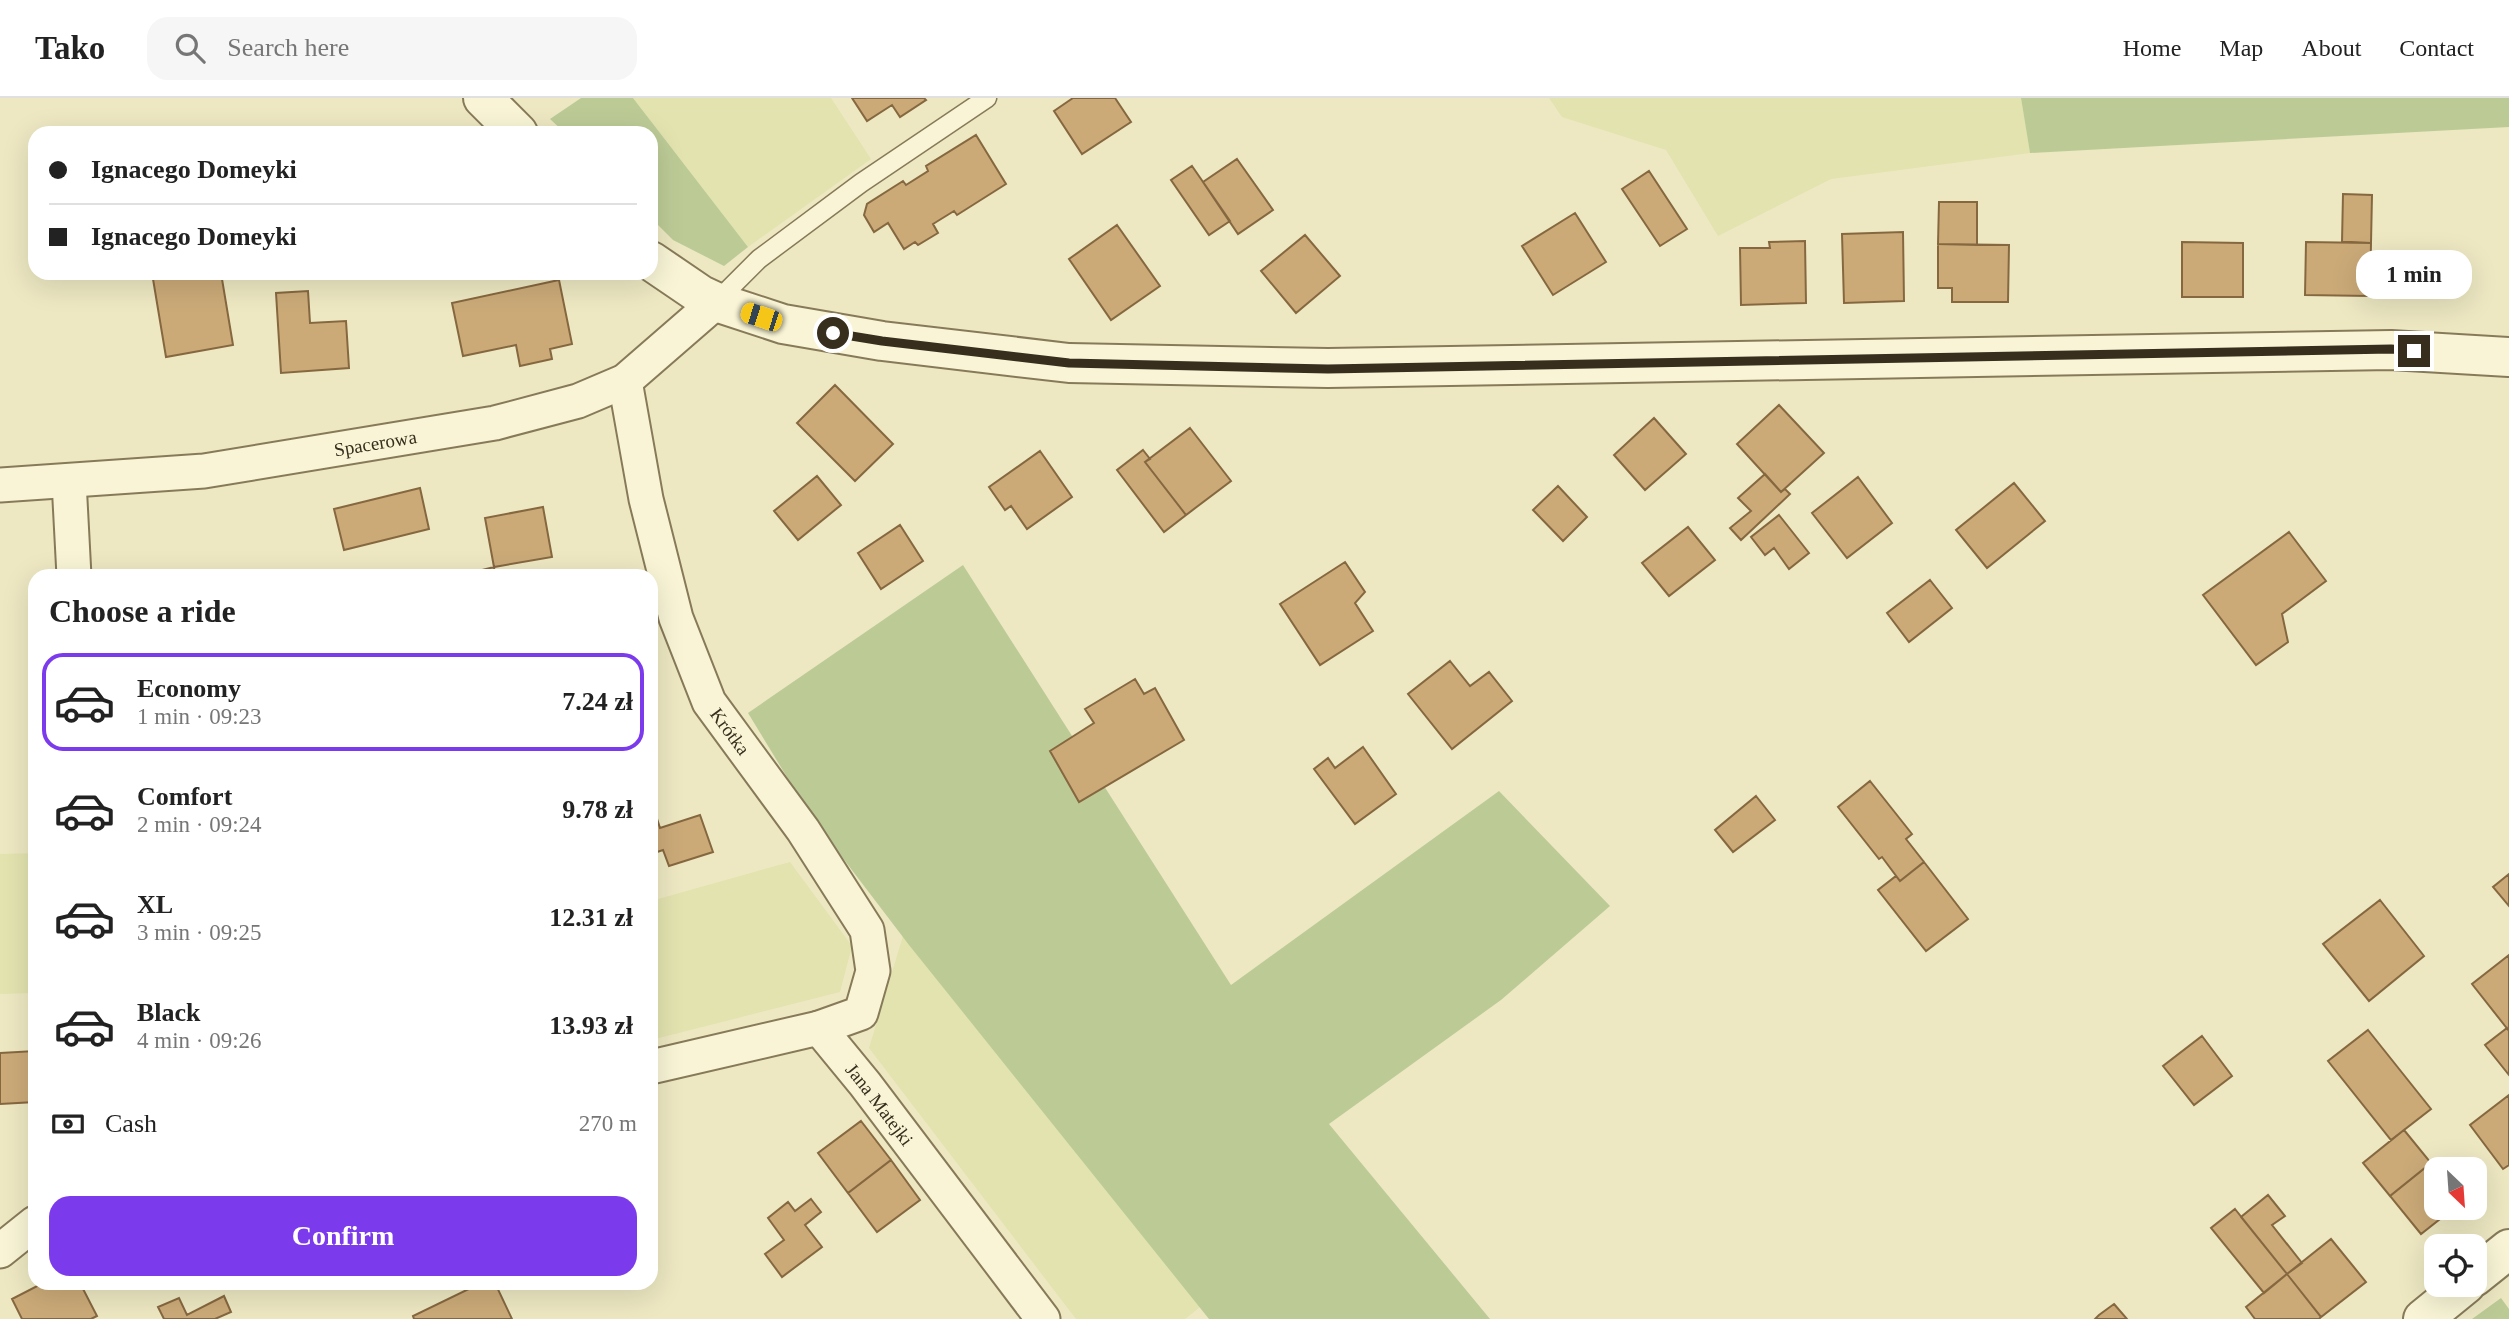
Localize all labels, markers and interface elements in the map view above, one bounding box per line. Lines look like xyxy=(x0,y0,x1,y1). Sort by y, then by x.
search box xyxy=(147,17,637,80)
icon: search xyxy=(171,29,209,67)
text: Tako xyxy=(35,30,105,66)
text: Search here xyxy=(227,33,349,62)
text: Home xyxy=(2123,35,2181,61)
text: Map xyxy=(2219,35,2263,61)
text: About xyxy=(2301,35,2361,61)
text: Contact xyxy=(2399,35,2474,61)
text: Ignacego Domeyki xyxy=(91,155,297,184)
text: Ignacego Domeyki xyxy=(91,222,297,251)
callout: 1 min xyxy=(2356,250,2472,299)
text: 1 min xyxy=(2386,262,2442,287)
car xyxy=(738,301,785,333)
route start xyxy=(817,317,849,349)
route end xyxy=(2398,335,2430,367)
street label: Spacerowa xyxy=(332,426,419,460)
text: Choose a ride xyxy=(49,593,236,629)
icon: car xyxy=(53,671,116,734)
text: Economy xyxy=(137,674,241,703)
text: 7.24 zł xyxy=(562,687,633,716)
text: 1 min · 09:23 xyxy=(137,704,262,729)
street label: Krótka xyxy=(706,704,755,759)
icon: car xyxy=(53,779,116,842)
text: Comfort xyxy=(137,782,232,811)
text: 9.78 zł xyxy=(562,795,633,824)
text: 2 min · 09:24 xyxy=(137,812,262,837)
icon: car xyxy=(53,887,116,950)
text: XL xyxy=(137,890,173,919)
text: 12.31 zł xyxy=(549,903,633,932)
text: 3 min · 09:25 xyxy=(137,920,262,945)
icon: car xyxy=(53,995,116,1058)
text: Black xyxy=(137,998,201,1027)
text: 13.93 zł xyxy=(549,1011,633,1040)
text: 4 min · 09:26 xyxy=(137,1028,262,1053)
street label: Jana Matejki xyxy=(842,1059,918,1149)
icon: cash xyxy=(49,1105,87,1143)
text: Cash xyxy=(105,1109,157,1138)
text: 270 m xyxy=(579,1111,637,1136)
north arrow xyxy=(2424,1157,2487,1220)
map controls xyxy=(2424,1157,2487,1297)
button: Confirm xyxy=(49,1196,637,1276)
button: locate xyxy=(2424,1234,2487,1297)

